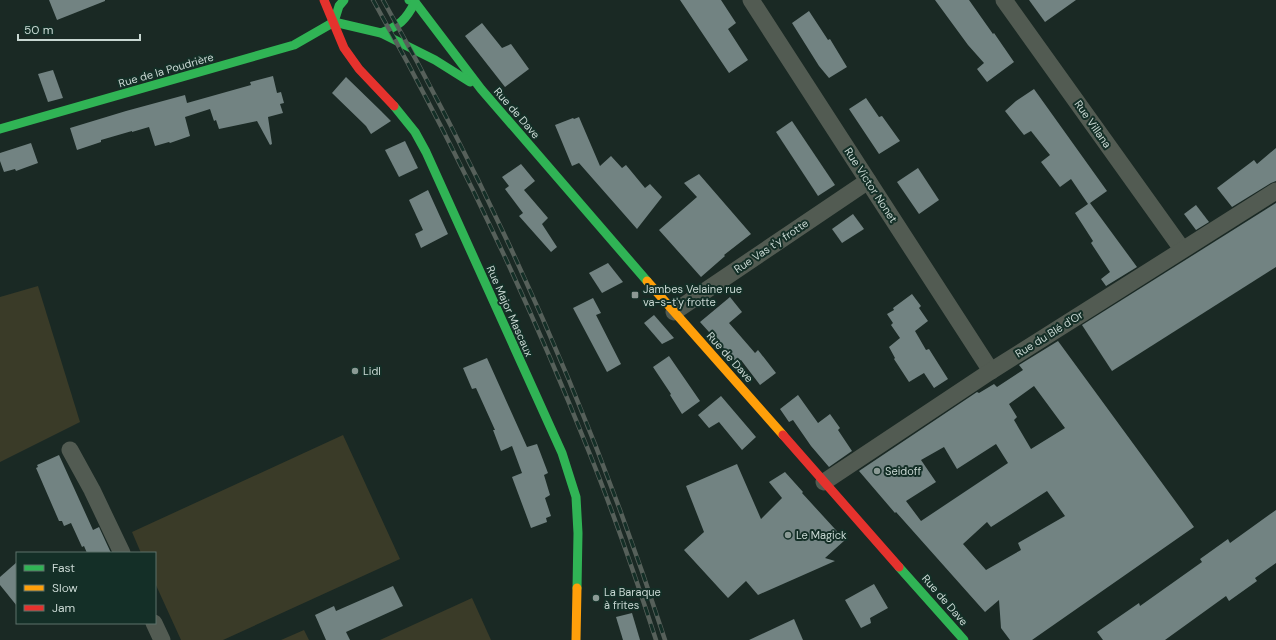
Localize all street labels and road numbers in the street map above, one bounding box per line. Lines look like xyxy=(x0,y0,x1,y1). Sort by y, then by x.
street label: Rue de la Poudrière xyxy=(117,50,215,90)
street label: Rue de Dave xyxy=(491,85,543,141)
street label: Rue Villana xyxy=(1071,97,1115,151)
street label: Rue Victor Nonet xyxy=(842,145,900,225)
street label: Rue Vas t'y frotte xyxy=(731,216,811,276)
street label: Rue Major Mascaux xyxy=(484,263,537,359)
street label: Rue du Blé d'Or xyxy=(1012,307,1086,361)
street label: Rue de Dave xyxy=(704,329,756,385)
street label: Rue de Dave xyxy=(919,572,971,628)

